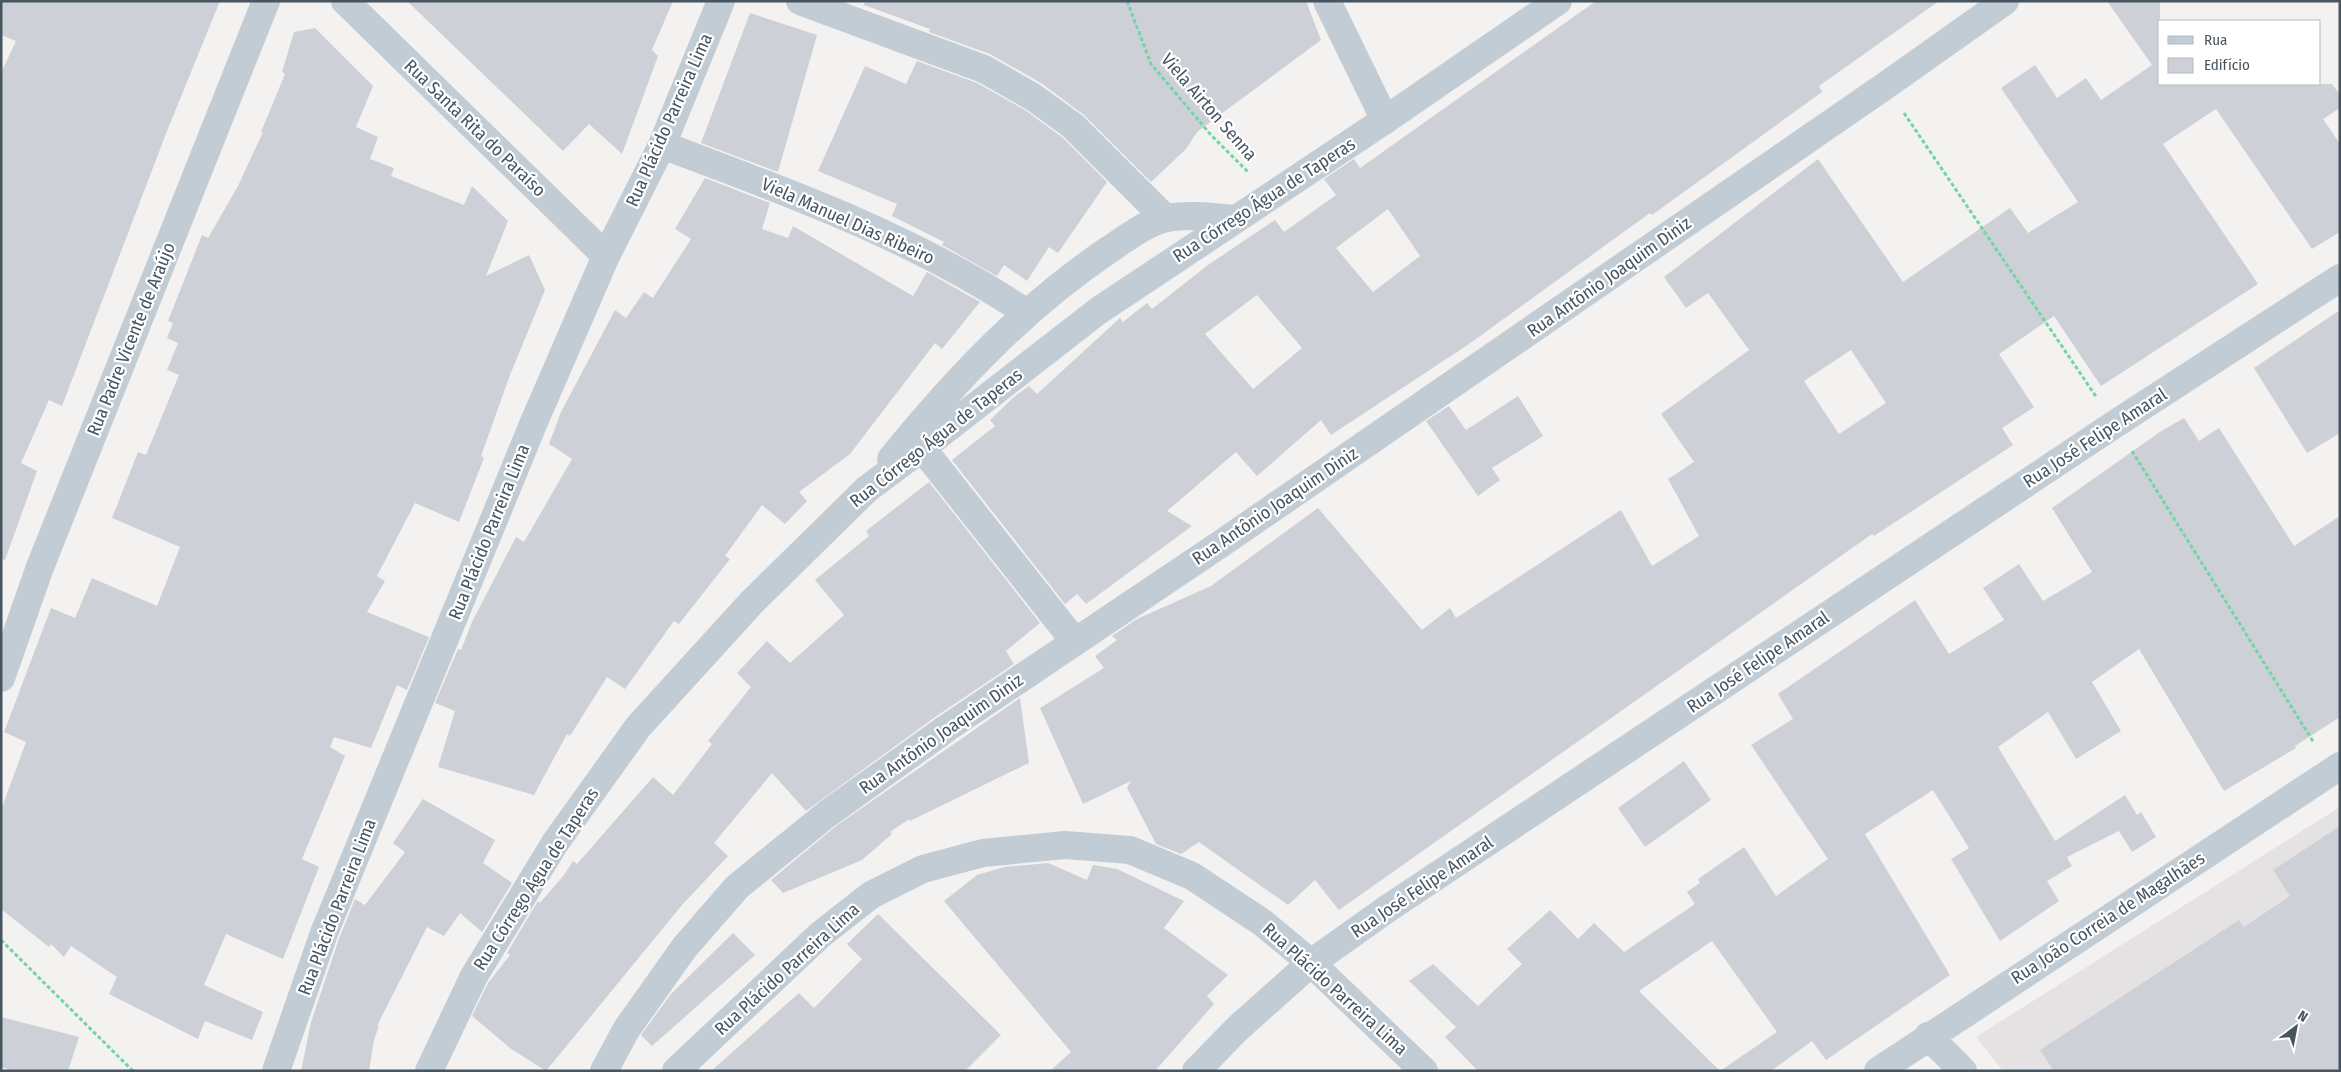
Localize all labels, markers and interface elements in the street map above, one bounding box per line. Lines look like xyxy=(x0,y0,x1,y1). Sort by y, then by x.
legend xyxy=(2158,20,2321,85)
street label: Rua Plácido Parreira Lima xyxy=(621,30,717,210)
text: Rua xyxy=(2204,31,2227,49)
street label: Viela Airton Senna xyxy=(1156,49,1262,165)
street label: Rua Santa Rita do Paraíso xyxy=(400,55,550,201)
text: Edifício xyxy=(2204,56,2250,74)
street label: Rua Córrego Água de Taperas xyxy=(1168,132,1360,267)
street label: Viela Manuel Dias Ribeiro xyxy=(758,173,938,269)
street label: Rua Antônio Joaquim Diniz xyxy=(1523,212,1695,342)
street label: Rua Padre Vicente de Araújo xyxy=(82,239,180,439)
street label: Rua Córrego Água de Taperas xyxy=(845,363,1027,512)
street label: Rua José Felipe Amaral xyxy=(2019,383,2171,493)
street label: Rua Plácido Parreira Lima xyxy=(444,441,534,623)
street label: Rua Antônio Joaquim Diniz xyxy=(1188,442,1362,570)
street label: Rua José Felipe Amaral xyxy=(1683,606,1834,718)
street label: Rua Antônio Joaquim Diniz xyxy=(855,669,1027,799)
street label: Rua Córrego Água de Taperas xyxy=(468,783,603,974)
street label: Rua Plácido Parreira Lima xyxy=(293,815,381,998)
street label: Rua José Felipe Amaral xyxy=(1347,831,1498,943)
street label: Rua João Correia de Magalhães xyxy=(2007,847,2209,989)
street label: Rua Plácido Parreira Lima xyxy=(710,898,864,1040)
street label: Rua Plácido Parreira Lima xyxy=(1258,918,1412,1060)
north arrow xyxy=(2271,1002,2321,1052)
text: N xyxy=(2295,1007,2311,1026)

